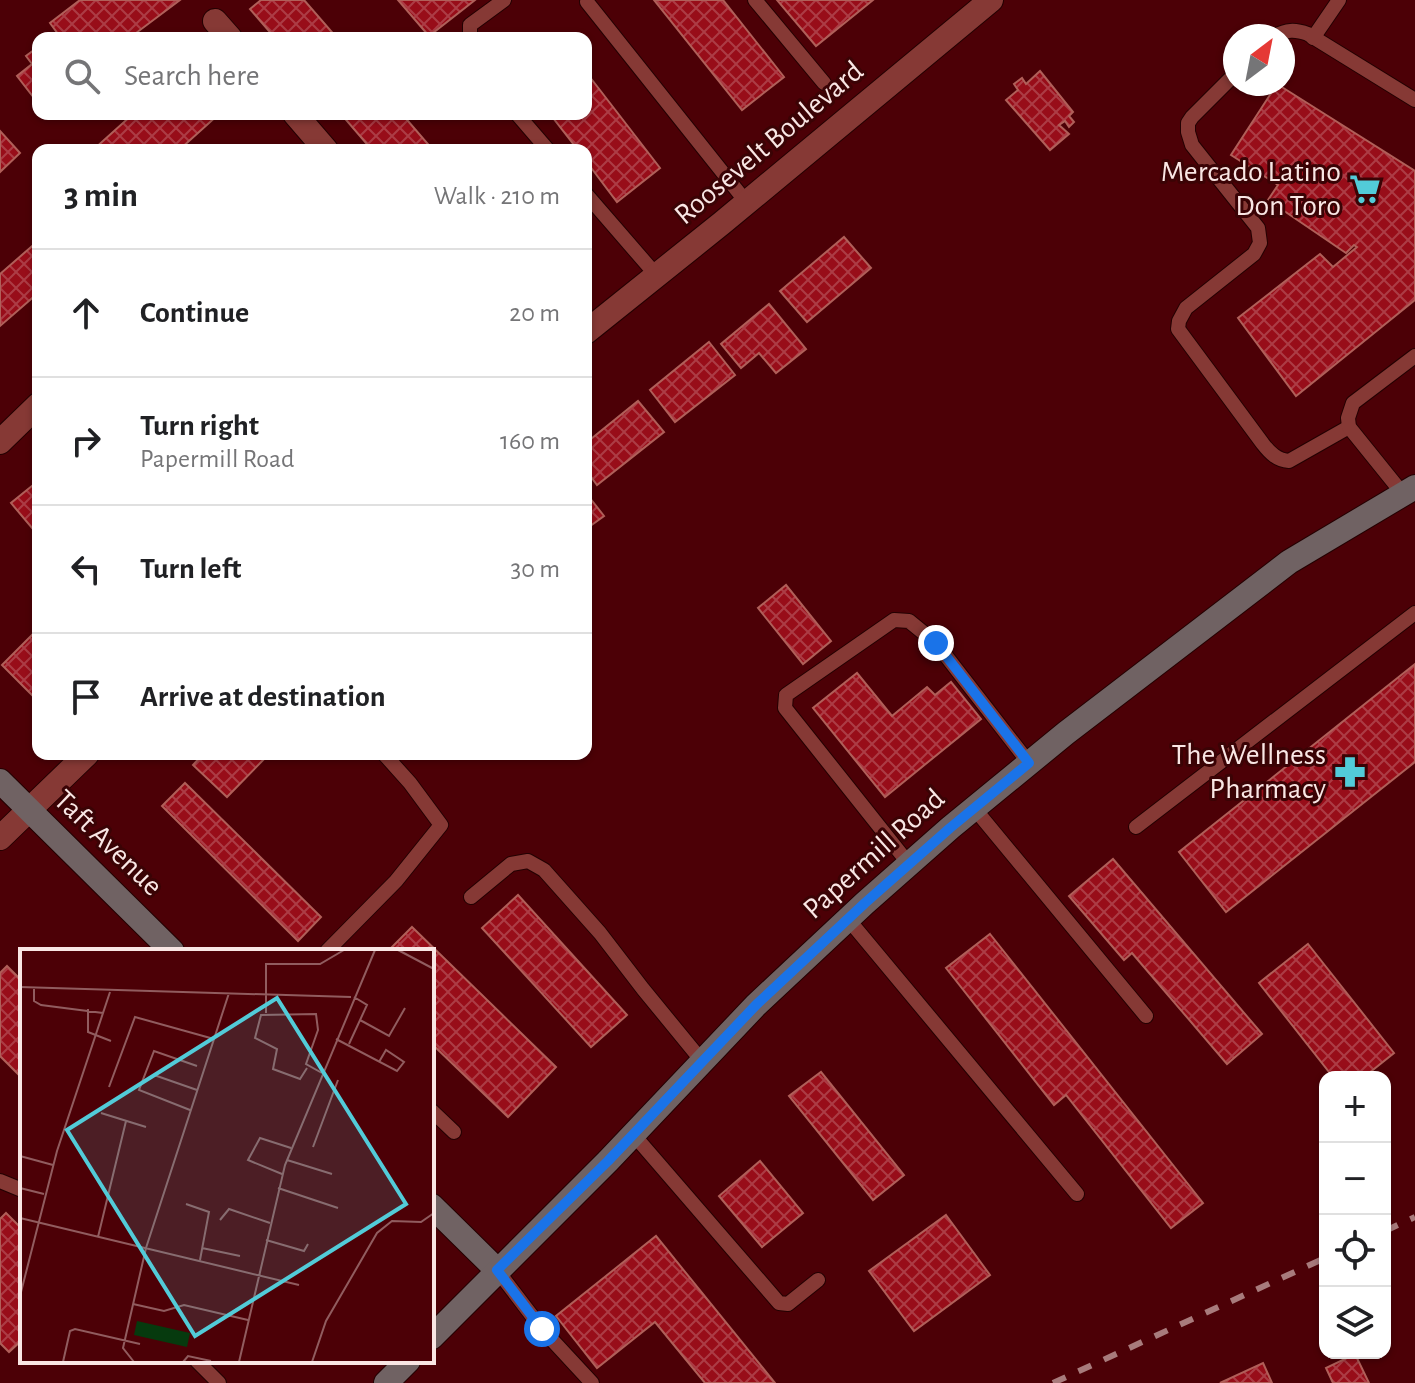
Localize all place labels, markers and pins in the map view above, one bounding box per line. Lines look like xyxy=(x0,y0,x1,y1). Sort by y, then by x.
place label: Mercado Latino Don Toro xyxy=(1161,157,1341,221)
supermarket icon: Mercado Latino Don Toro xyxy=(1348,172,1382,206)
place label: The Wellness Pharmacy xyxy=(1172,740,1326,804)
pharmacy icon: The Wellness Pharmacy xyxy=(1333,755,1367,789)

